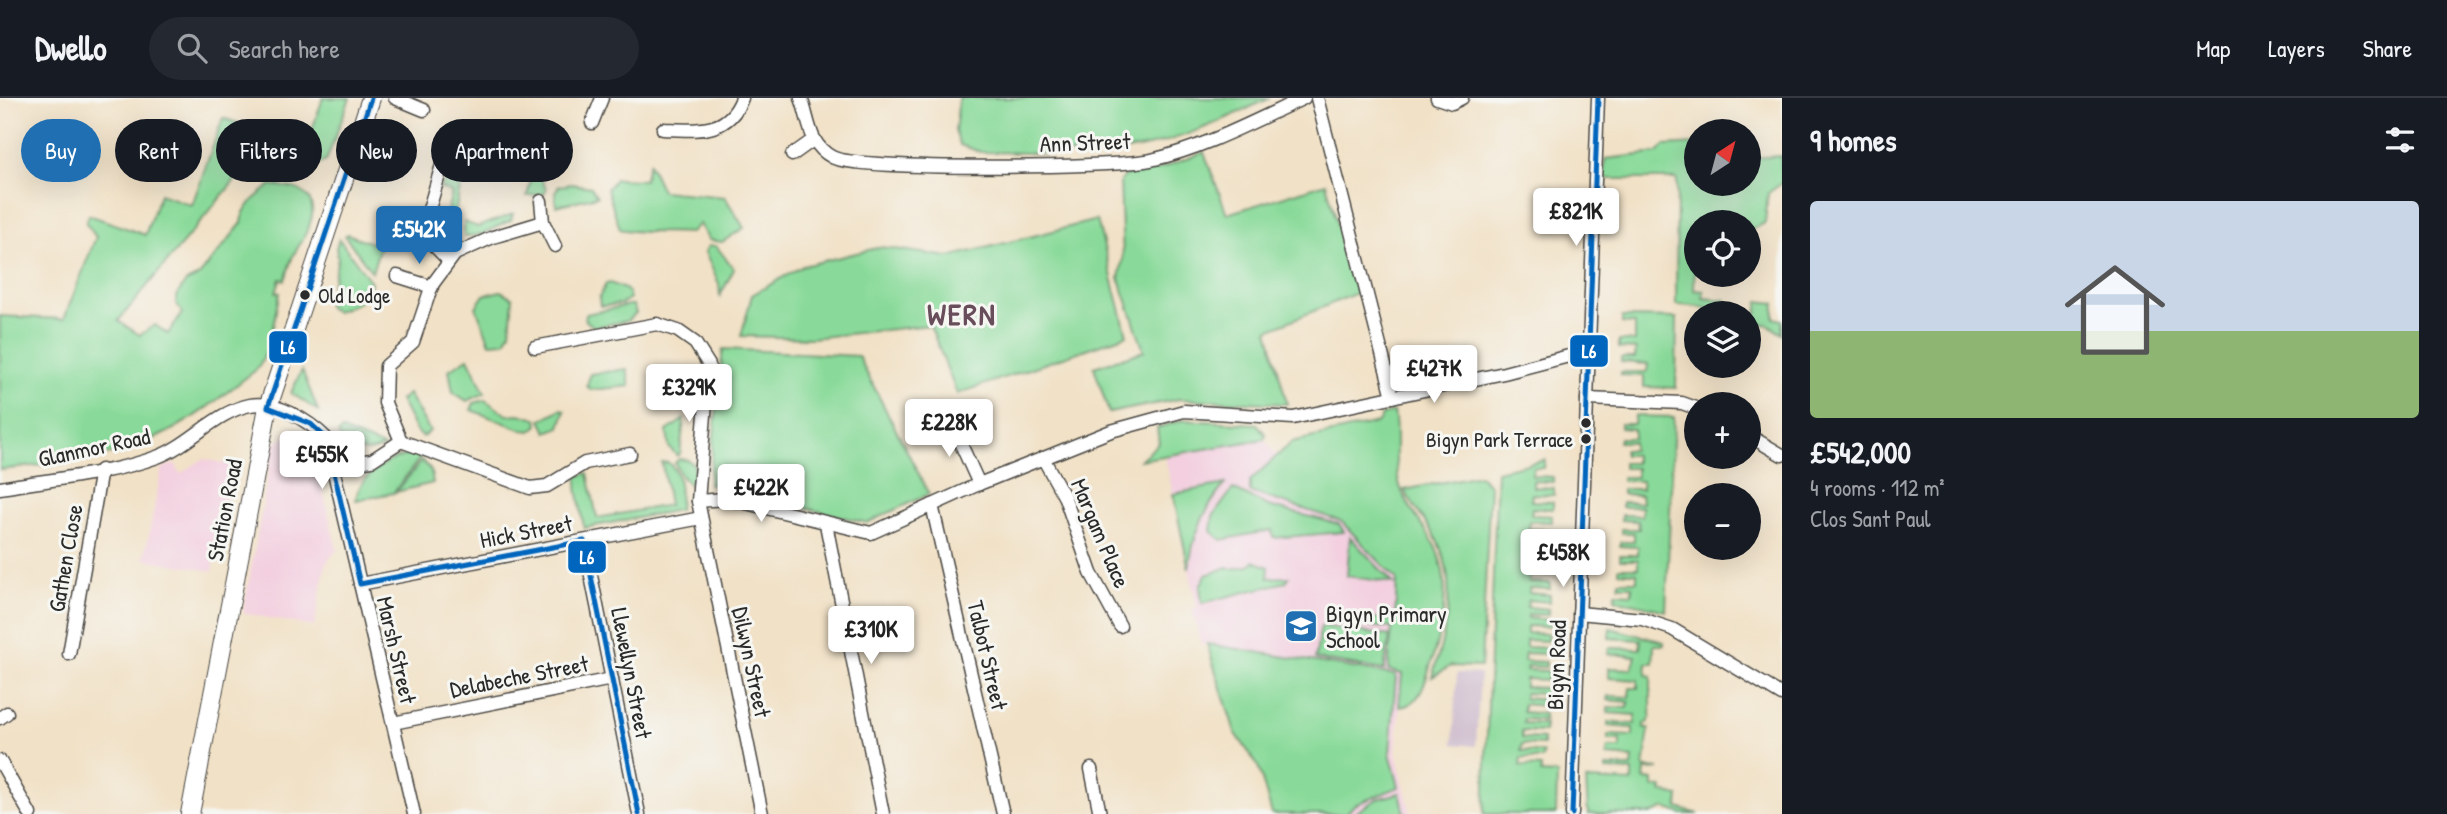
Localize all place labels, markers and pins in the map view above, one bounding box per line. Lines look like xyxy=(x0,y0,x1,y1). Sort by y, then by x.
pin: £821K xyxy=(1527,188,1625,248)
pin: £542K xyxy=(370,206,468,266)
place label: Old Lodge xyxy=(318,281,390,310)
marker: Old Lodge xyxy=(298,288,312,302)
pin: £427K xyxy=(1385,345,1483,405)
pin: £329K xyxy=(640,364,738,424)
pin: £228K xyxy=(900,400,998,459)
unlabelled marker xyxy=(1579,416,1593,430)
place label: Bigyn Park Terrace xyxy=(1426,425,1573,454)
pin: £455K xyxy=(273,432,371,491)
marker: Bigyn Park Terrace xyxy=(1579,432,1593,446)
pin: £422K xyxy=(712,464,810,524)
pin: £458K xyxy=(1514,530,1612,589)
place label: Bigyn Primary School xyxy=(1326,598,1447,655)
pin: £310K xyxy=(822,606,920,666)
school or university icon: Bigyn Primary School xyxy=(1282,607,1320,645)

